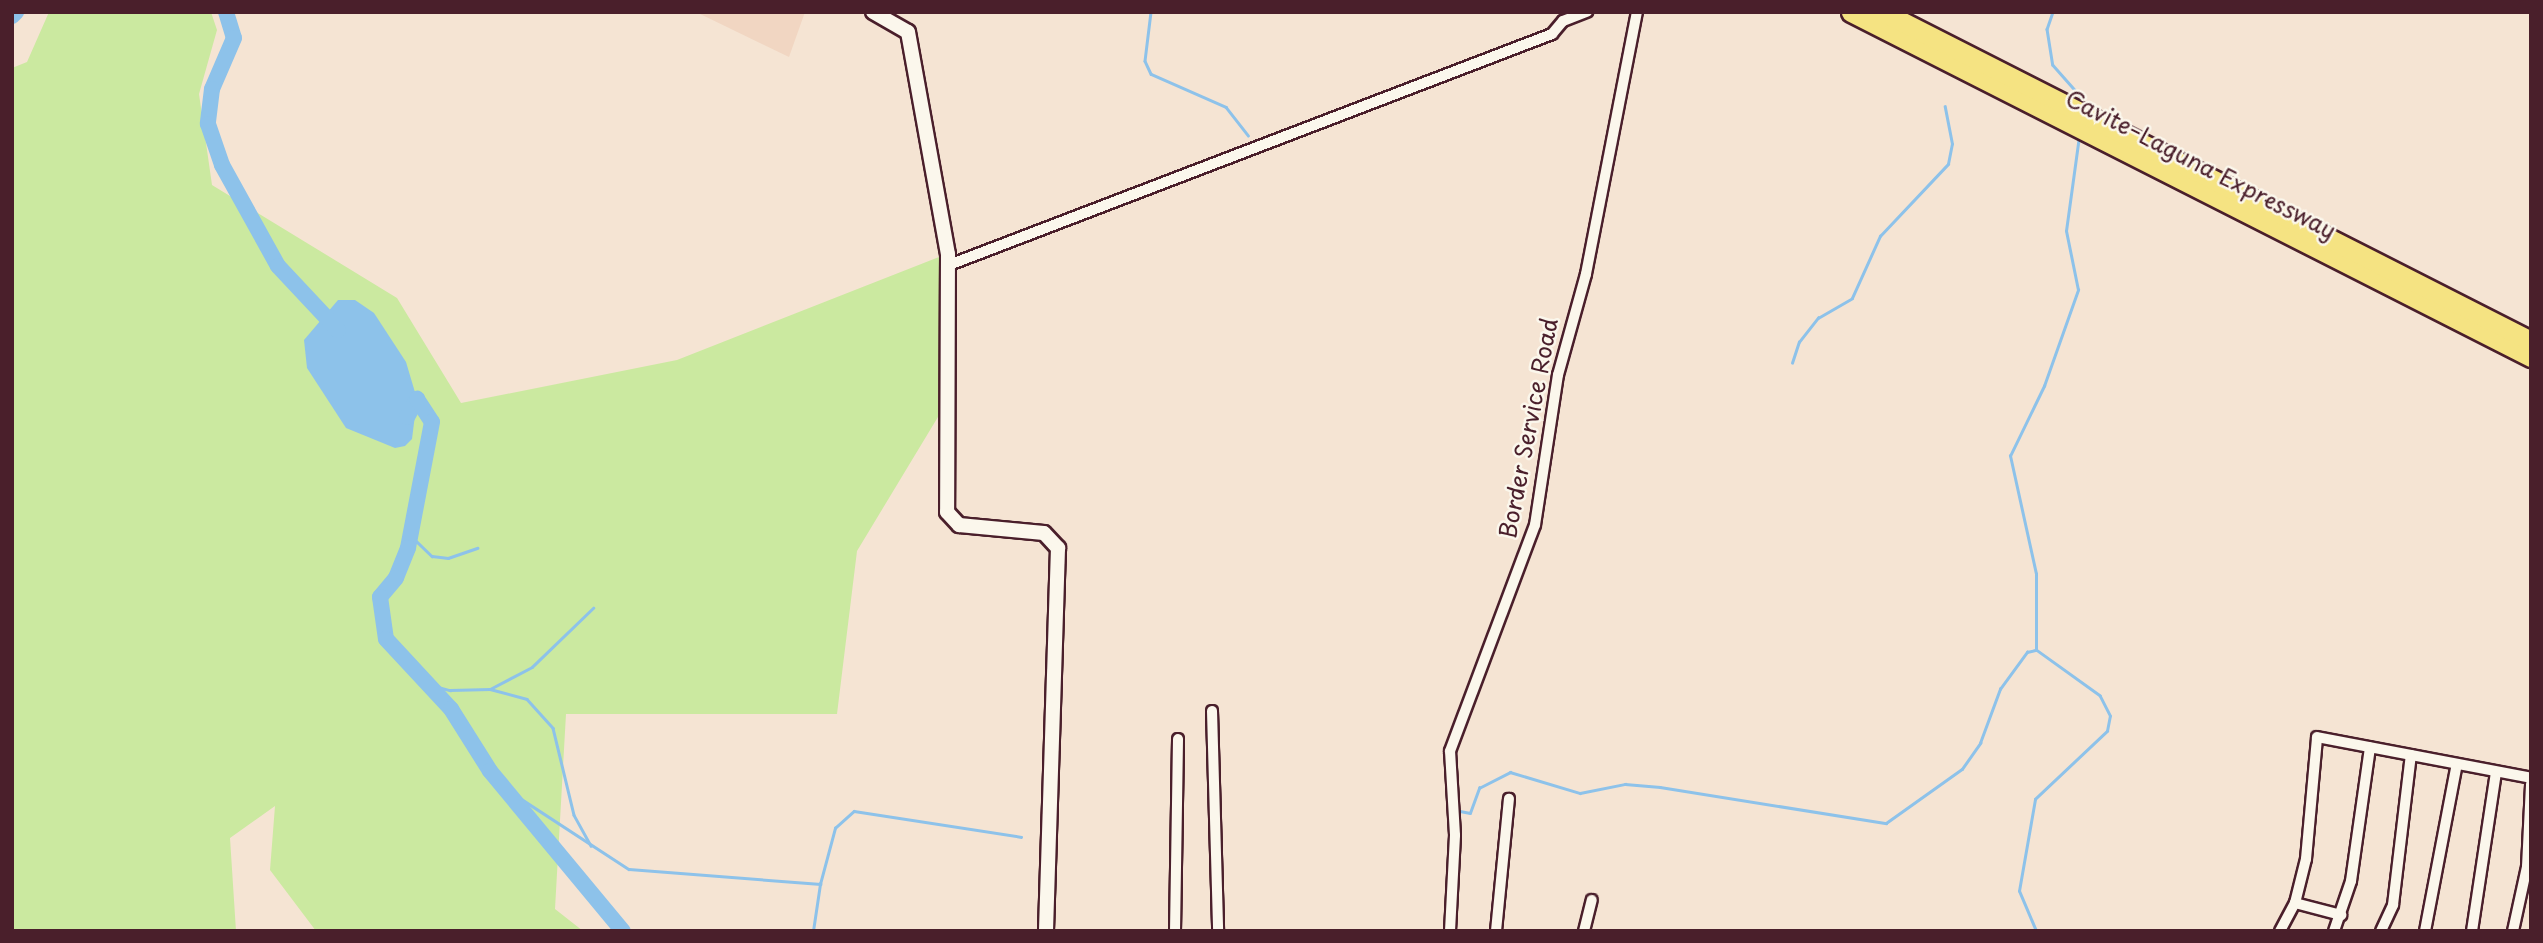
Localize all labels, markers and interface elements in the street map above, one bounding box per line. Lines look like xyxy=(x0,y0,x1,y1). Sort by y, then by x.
street label: Cavite–Laguna Expressway xyxy=(2061,83,2341,245)
street label: Border Service Road xyxy=(1493,316,1563,540)

